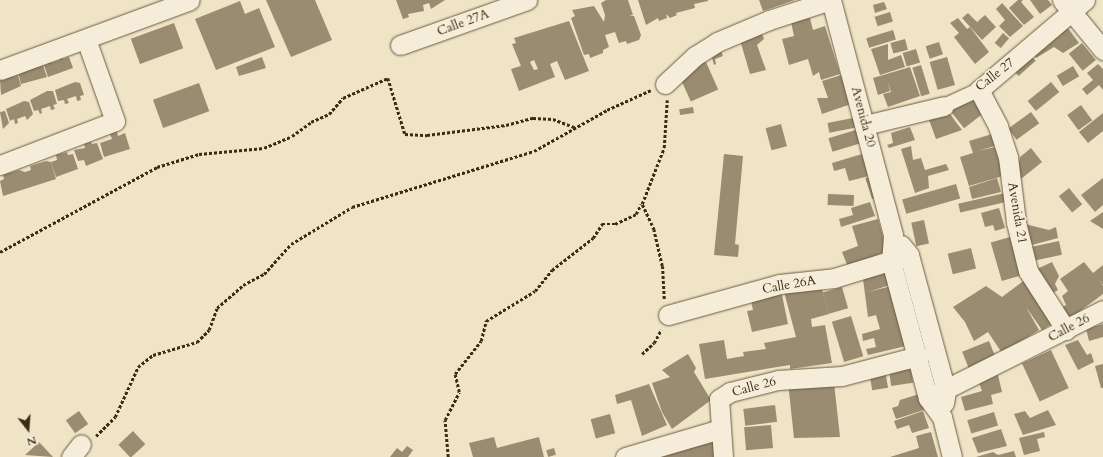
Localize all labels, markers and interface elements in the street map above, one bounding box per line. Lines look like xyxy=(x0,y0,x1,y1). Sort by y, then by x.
street label: Calle 27A xyxy=(435,6,491,40)
street label: Calle 27 xyxy=(973,55,1017,95)
street label: Avenida 20 xyxy=(847,85,879,149)
street label: Avenida 21 xyxy=(1004,181,1030,245)
street label: Calle 26A xyxy=(761,273,817,297)
street label: Calle 26 xyxy=(1046,311,1092,345)
street label: Calle 26 xyxy=(730,374,778,400)
north arrow xyxy=(8,409,48,449)
text: N xyxy=(25,432,38,450)

